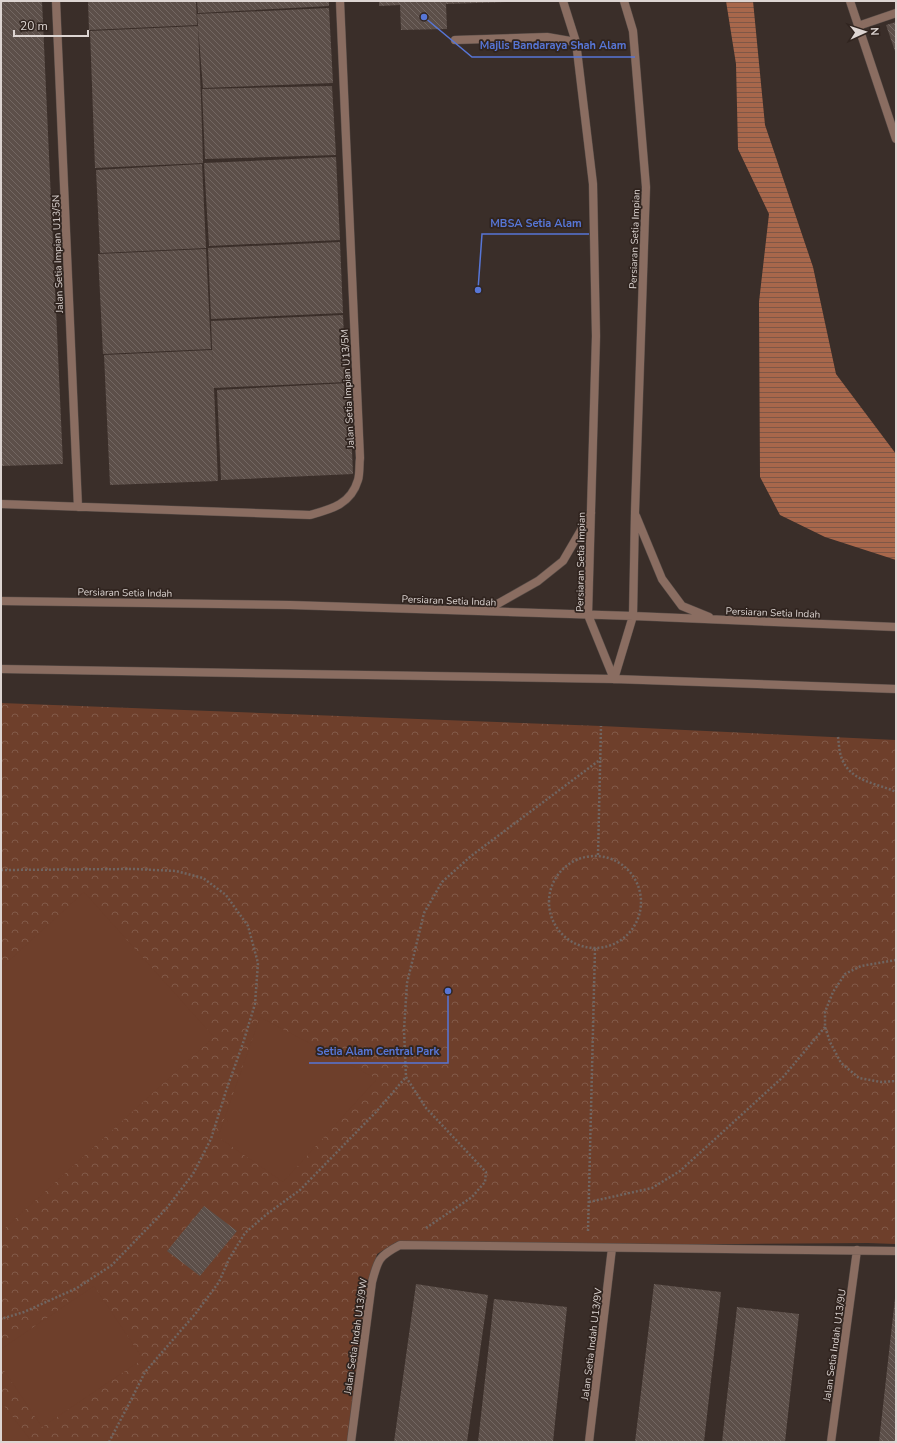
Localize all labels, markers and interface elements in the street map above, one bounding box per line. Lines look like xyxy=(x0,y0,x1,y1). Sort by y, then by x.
scale bar xyxy=(14,12,88,38)
north arrow xyxy=(845,12,885,52)
text: 20 m xyxy=(20,18,48,34)
text: N xyxy=(867,27,882,36)
callout: Majlis Bandaraya Shah Alam xyxy=(472,34,635,57)
text: Majlis Bandaraya Shah Alam xyxy=(480,38,626,53)
street label: Persiaran Setia Impian xyxy=(626,189,644,289)
street label: Jalan Setia Impian U13/5N xyxy=(49,194,67,314)
callout: MBSA Setia Alam xyxy=(482,211,589,234)
text: MBSA Setia Alam xyxy=(490,216,582,231)
street label: Jalan Setia Impian U13/5M xyxy=(338,329,358,450)
street label: Persiaran Setia Impian xyxy=(573,512,589,612)
street label: Persiaran Setia Indah xyxy=(78,585,172,601)
street label: Persiaran Setia Indah xyxy=(401,592,497,610)
street label: Persiaran Setia Indah xyxy=(725,604,821,622)
callout: Setia Alam Central Park xyxy=(309,1040,448,1063)
text: Setia Alam Central Park xyxy=(317,1044,441,1059)
street label: Jalan Setia Indah U13/9W xyxy=(341,1277,371,1396)
street label: Jalan Setia Indah U13/9V xyxy=(578,1287,606,1402)
street label: Jalan Setia Indah U13/9U xyxy=(820,1288,850,1403)

